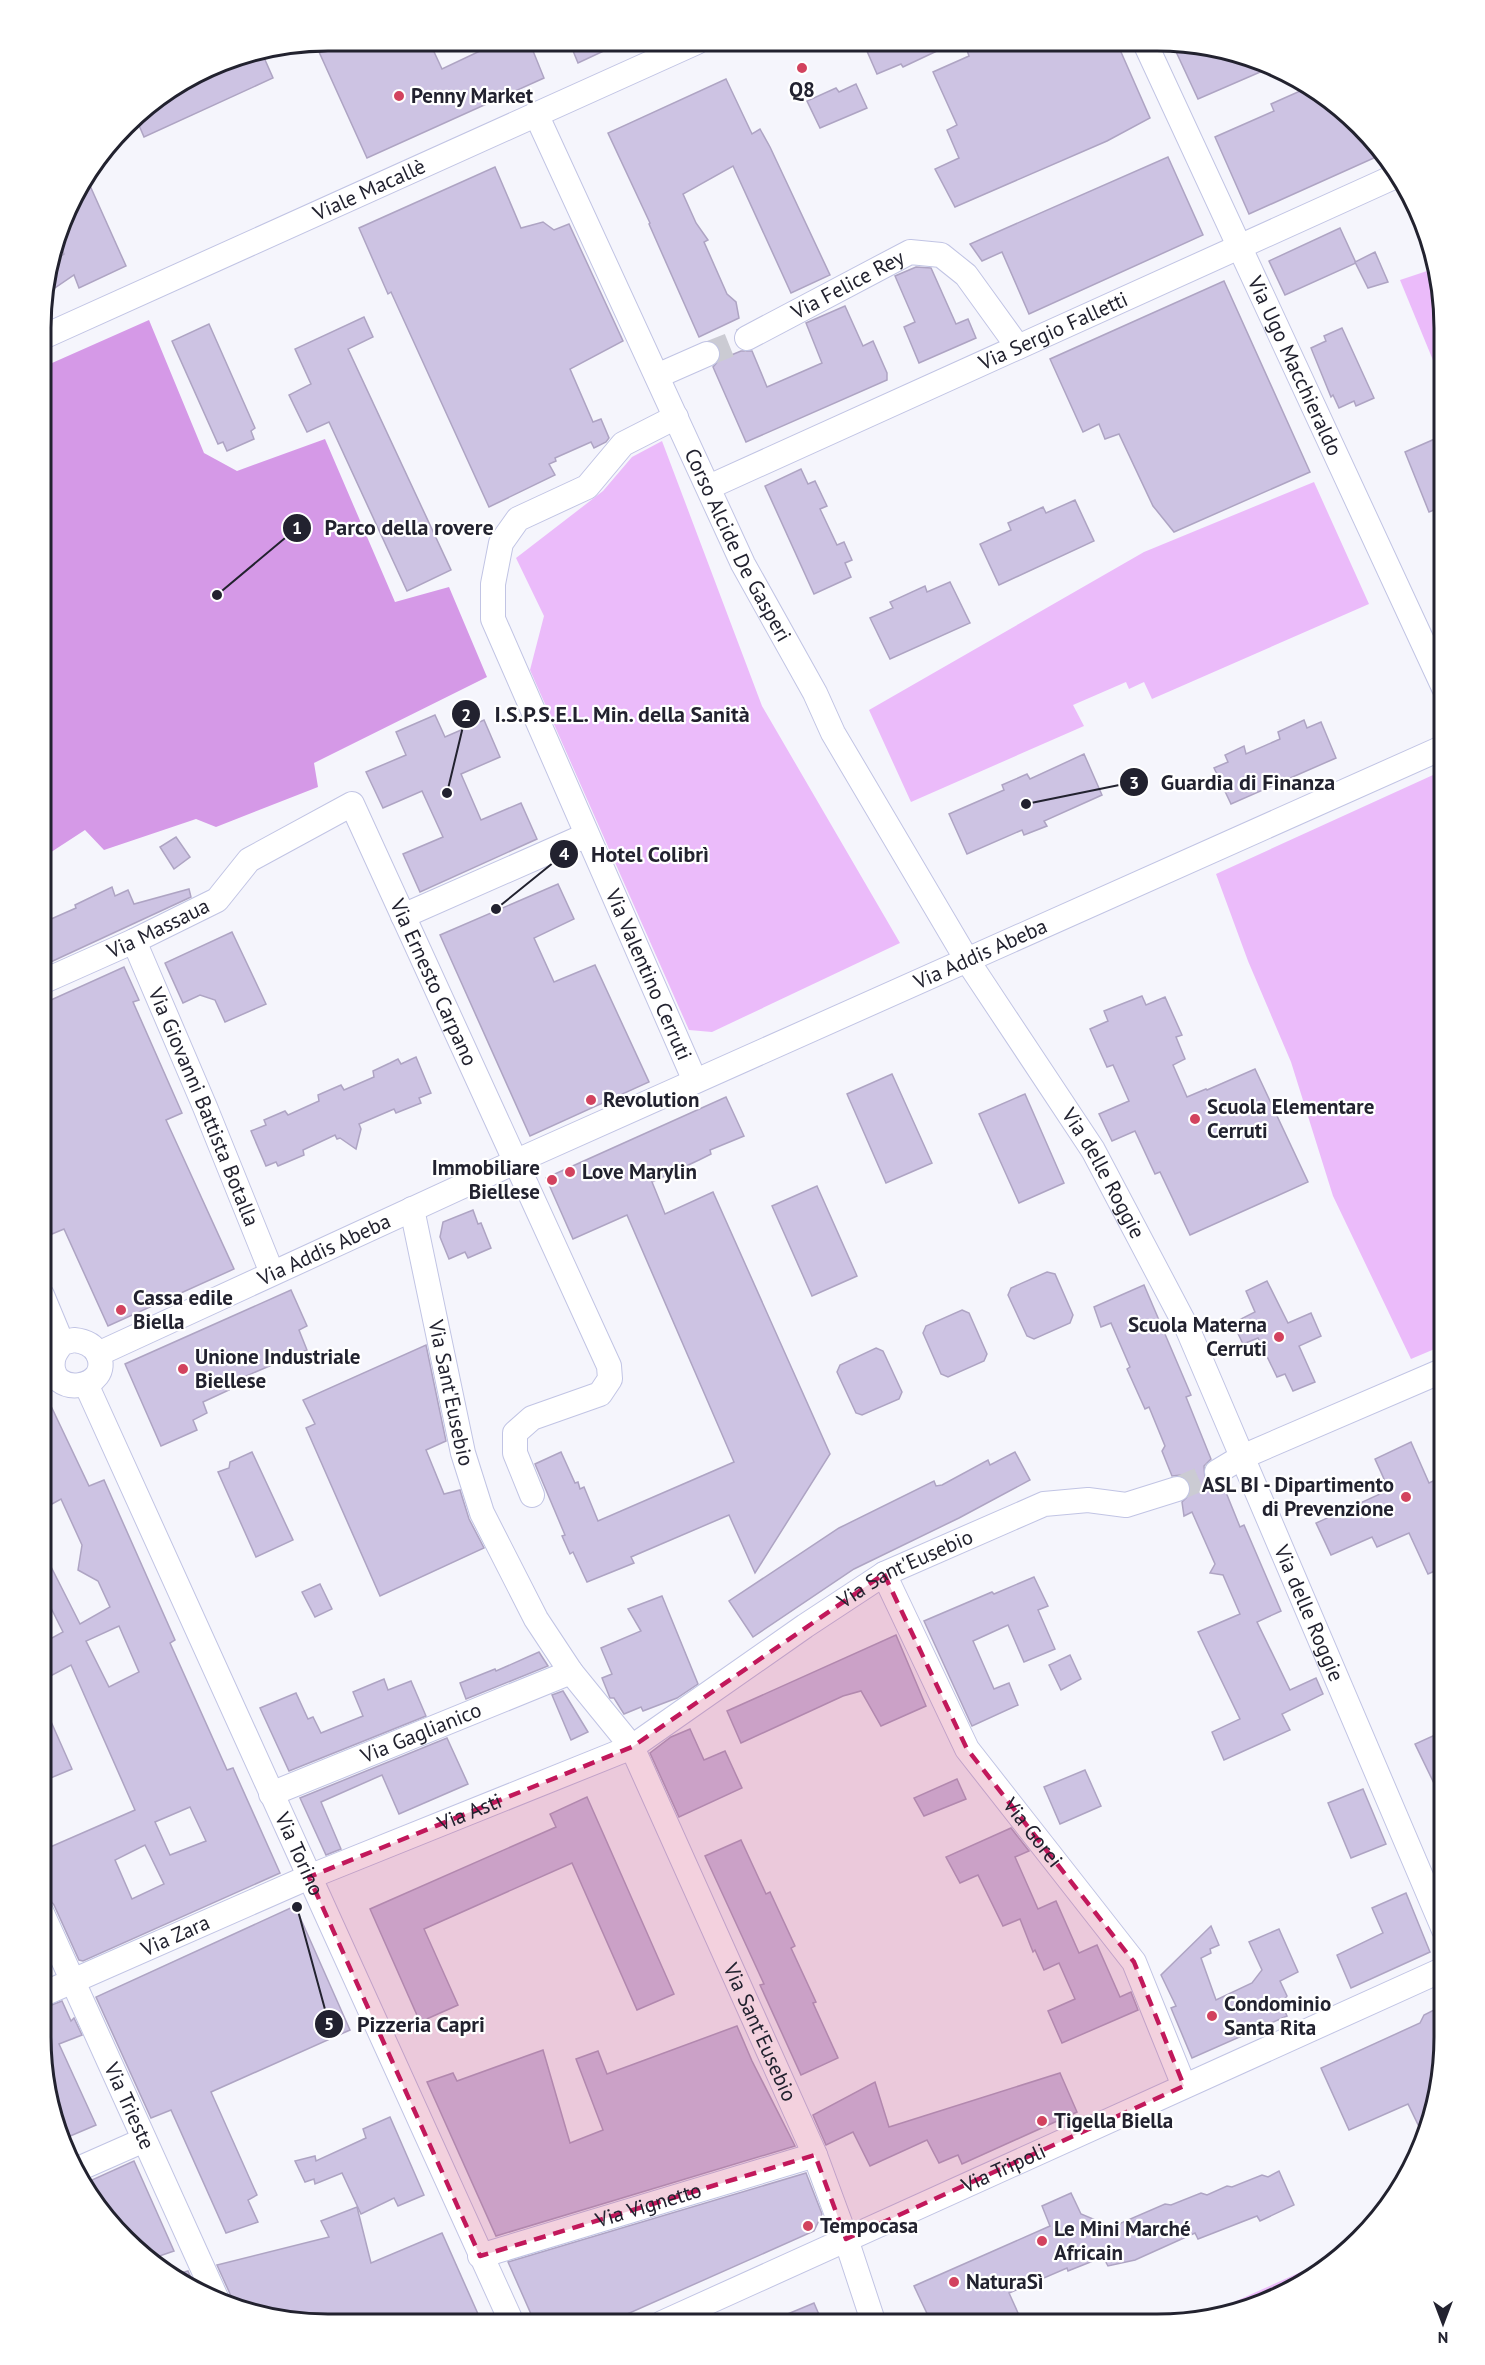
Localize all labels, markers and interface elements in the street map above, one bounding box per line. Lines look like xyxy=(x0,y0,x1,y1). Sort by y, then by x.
marker: Q8 xyxy=(795,61,809,75)
place label: Q8 xyxy=(789,76,815,103)
place label: Penny Market xyxy=(411,82,534,109)
marker: Penny Market xyxy=(392,89,406,103)
street label: Viale Macallè xyxy=(308,152,430,227)
street label: Via Felice Rey xyxy=(786,243,909,326)
street label: Via Ugo Macchieraldo xyxy=(1241,271,1348,460)
street label: Via Sergio Falletti xyxy=(974,285,1132,376)
street label: Corso Alcide De Gasperi xyxy=(679,444,798,646)
callout: Parco della rovere xyxy=(282,508,506,548)
text: Parco della rovere xyxy=(324,513,494,541)
text: 1 xyxy=(292,516,302,539)
callout: I.S.P.S.E.L. Min. della Sanità xyxy=(451,694,763,734)
text: I.S.P.S.E.L. Min. della Sanità xyxy=(494,700,750,728)
text: 2 xyxy=(461,703,471,726)
callout: Guardia di Finanza xyxy=(1119,762,1347,802)
text: Guardia di Finanza xyxy=(1161,768,1335,796)
text: 3 xyxy=(1129,771,1139,794)
callout: Hotel Colibrì xyxy=(549,834,721,874)
text: Hotel Colibrì xyxy=(591,840,709,868)
text: 4 xyxy=(559,842,569,865)
street label: Via Valentino Cerruti xyxy=(599,884,698,1064)
street label: Via Massaua xyxy=(102,892,214,965)
street label: Via Ernesto Carpano xyxy=(384,894,484,1070)
street label: Via Addis Abeba xyxy=(908,912,1051,995)
street label: Via Giovanni Battista Botalla xyxy=(142,982,266,1230)
place label: Revolution xyxy=(603,1086,699,1113)
marker: Revolution xyxy=(584,1093,598,1107)
place label: Scuola Elementare Cerruti xyxy=(1207,1093,1374,1144)
street label: Via delle Roggie xyxy=(1055,1102,1151,1243)
marker: Scuola Elementare Cerruti xyxy=(1188,1112,1202,1126)
place label: Immobiliare Biellese xyxy=(432,1154,540,1205)
place label: Love Marylin xyxy=(582,1158,697,1185)
marker: Love Marylin xyxy=(563,1165,577,1179)
marker: Immobiliare Biellese xyxy=(545,1173,559,1187)
street label: Via Addis Abeba xyxy=(252,1207,395,1292)
place label: Cassa edile Biella xyxy=(133,1284,233,1335)
marker: Cassa edile Biella xyxy=(114,1303,128,1317)
place label: Scuola Materna Cerruti xyxy=(1128,1311,1267,1362)
street label: Via Sant'Eusebio xyxy=(422,1316,480,1469)
marker: Scuola Materna Cerruti xyxy=(1272,1330,1286,1344)
place label: Unione Industriale Biellese xyxy=(195,1343,360,1394)
marker: Unione Industriale Biellese xyxy=(176,1362,190,1376)
place label: ASL BI - Dipartimento di Prevenzione xyxy=(1202,1471,1394,1522)
marker: ASL BI - Dipartimento di Prevenzione xyxy=(1399,1490,1413,1504)
street label: Via Sant'Eusebio xyxy=(831,1523,977,1615)
street label: Via delle Roggie xyxy=(1268,1540,1350,1685)
street label: Via Gaglianico xyxy=(356,1696,485,1769)
street label: Via Asti xyxy=(432,1787,506,1837)
street label: Via Gorei xyxy=(997,1791,1069,1873)
street label: Via Torino xyxy=(269,1807,330,1900)
street label: Via Zara xyxy=(136,1908,214,1963)
street label: Via Sant'Eusebio xyxy=(717,1958,803,2105)
place label: Condominio Santa Rita xyxy=(1224,1990,1331,2041)
callout: Pizzeria Capri xyxy=(314,2004,497,2044)
marker: Condominio Santa Rita xyxy=(1205,2009,1219,2023)
text: Pizzeria Capri xyxy=(357,2010,485,2038)
text: 5 xyxy=(324,2012,334,2035)
street label: Via Trieste xyxy=(98,2057,161,2153)
place label: Tigella Biella xyxy=(1054,2107,1173,2134)
marker: Tigella Biella xyxy=(1035,2114,1049,2128)
street label: Via Tripoli xyxy=(956,2137,1050,2199)
street label: Via Vignetto xyxy=(591,2176,705,2234)
place label: Tempocasa xyxy=(820,2212,918,2239)
place label: Le Mini Marché Africain xyxy=(1054,2215,1191,2266)
marker: Tempocasa xyxy=(801,2219,815,2233)
marker: Le Mini Marché Africain xyxy=(1035,2234,1049,2248)
place label: NaturaSì xyxy=(966,2268,1043,2295)
marker: NaturaSì xyxy=(947,2275,961,2289)
north arrow xyxy=(1413,2293,1473,2353)
text: N xyxy=(1438,2328,1448,2348)

